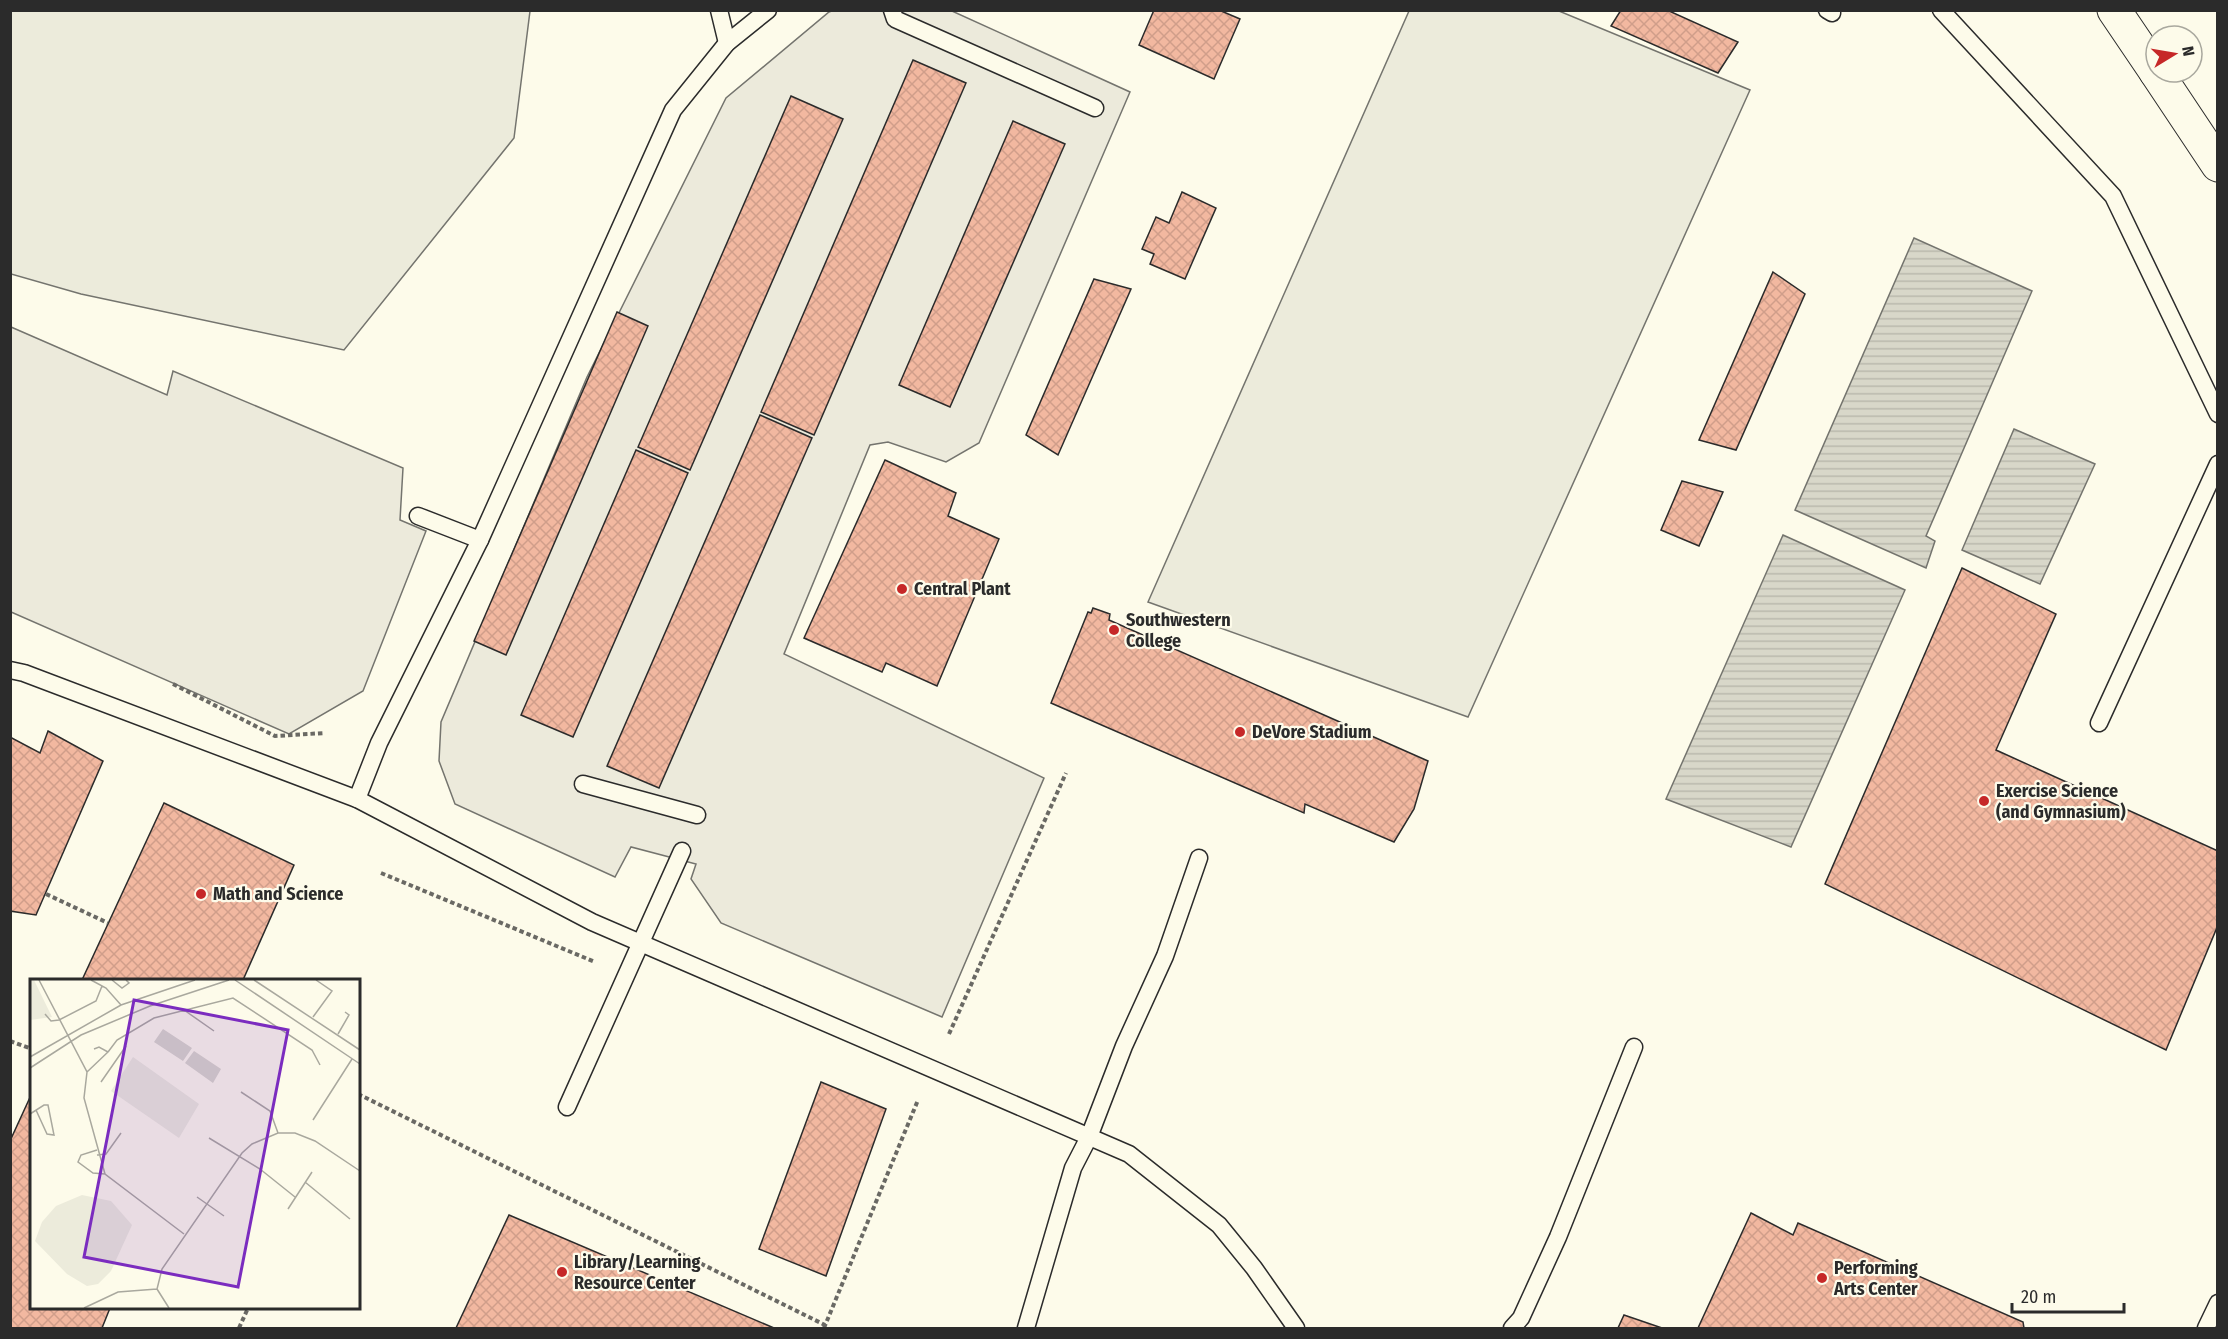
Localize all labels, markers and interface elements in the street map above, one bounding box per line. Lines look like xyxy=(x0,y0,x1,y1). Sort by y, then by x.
north arrow xyxy=(2144,24,2204,84)
text: N xyxy=(2178,45,2198,58)
place label: Central Plant xyxy=(914,578,1011,600)
marker: Central Plant xyxy=(895,582,909,596)
place label: Southwestern College xyxy=(1126,609,1231,652)
marker: Southwestern College xyxy=(1107,623,1121,637)
place label: DeVore Stadium xyxy=(1252,721,1371,743)
marker: DeVore Stadium xyxy=(1233,725,1247,739)
place label: Exercise Science (and Gymnasium) xyxy=(1996,780,2126,823)
marker: Exercise Science (and Gymnasium) xyxy=(1977,794,1991,808)
place label: Math and Science xyxy=(213,883,343,905)
marker: Math and Science xyxy=(194,887,208,901)
inset map xyxy=(30,979,360,1309)
place label: Library/Learning Resource Center xyxy=(574,1251,700,1294)
place label: Performing Arts Center xyxy=(1833,1257,1918,1300)
marker: Library/Learning Resource Center xyxy=(555,1265,569,1279)
marker: Performing Arts Center xyxy=(1815,1271,1829,1285)
scale bar xyxy=(2012,1276,2124,1314)
text: 20 m xyxy=(2021,1286,2056,1308)

